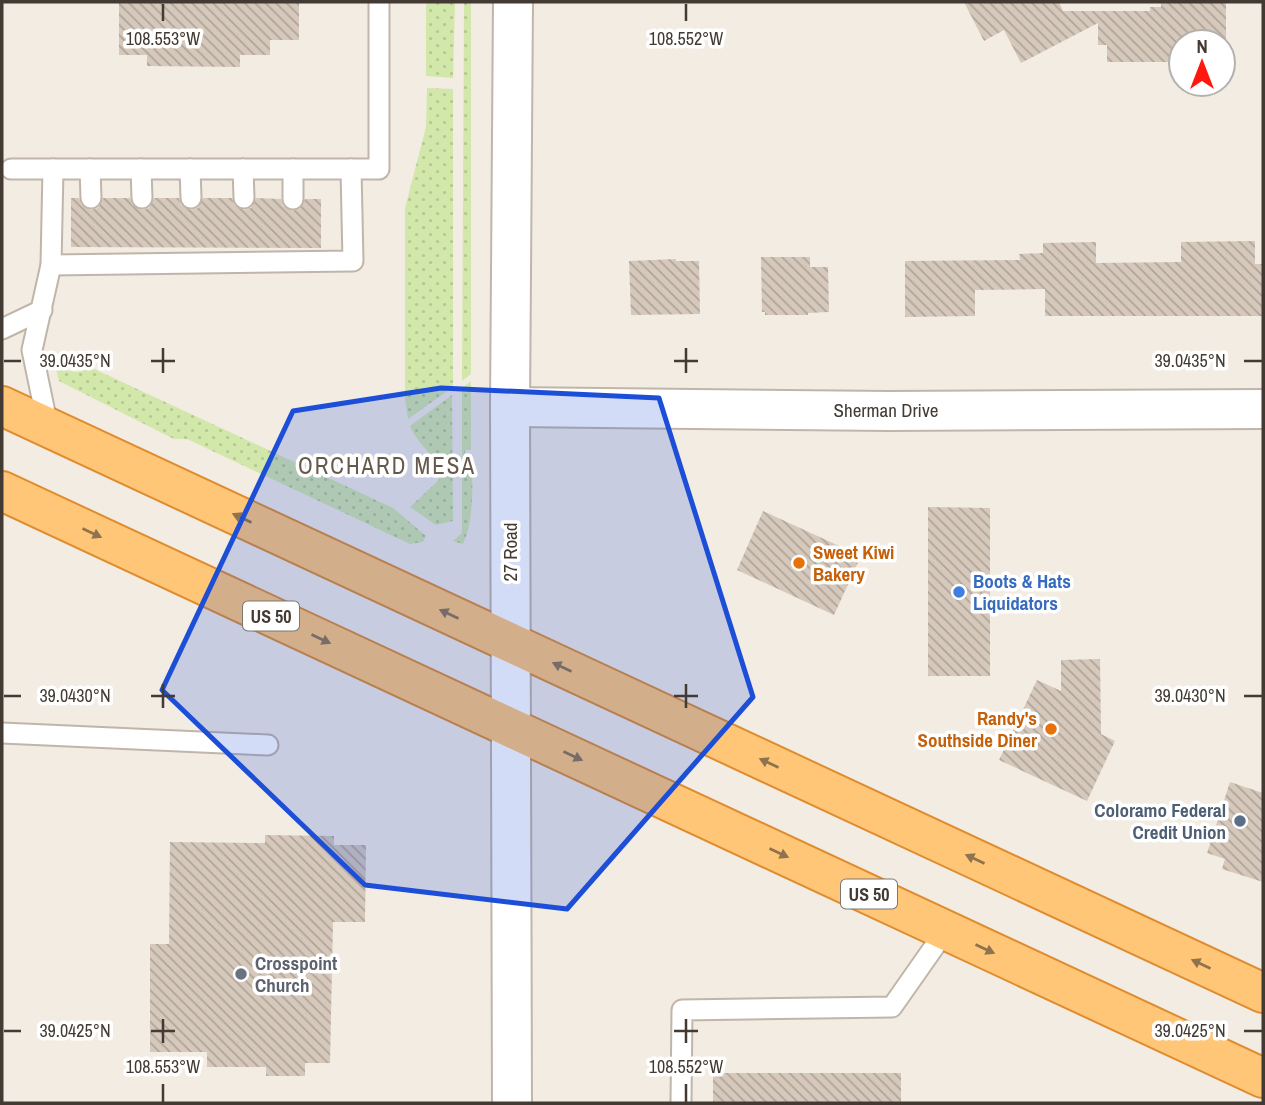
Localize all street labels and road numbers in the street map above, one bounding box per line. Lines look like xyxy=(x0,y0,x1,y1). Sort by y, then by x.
street label: Sherman Drive xyxy=(834,397,938,423)
street label: 27 Road xyxy=(497,523,523,581)
road number: US 50 xyxy=(243,602,299,630)
road number: US 50 xyxy=(841,880,897,908)

